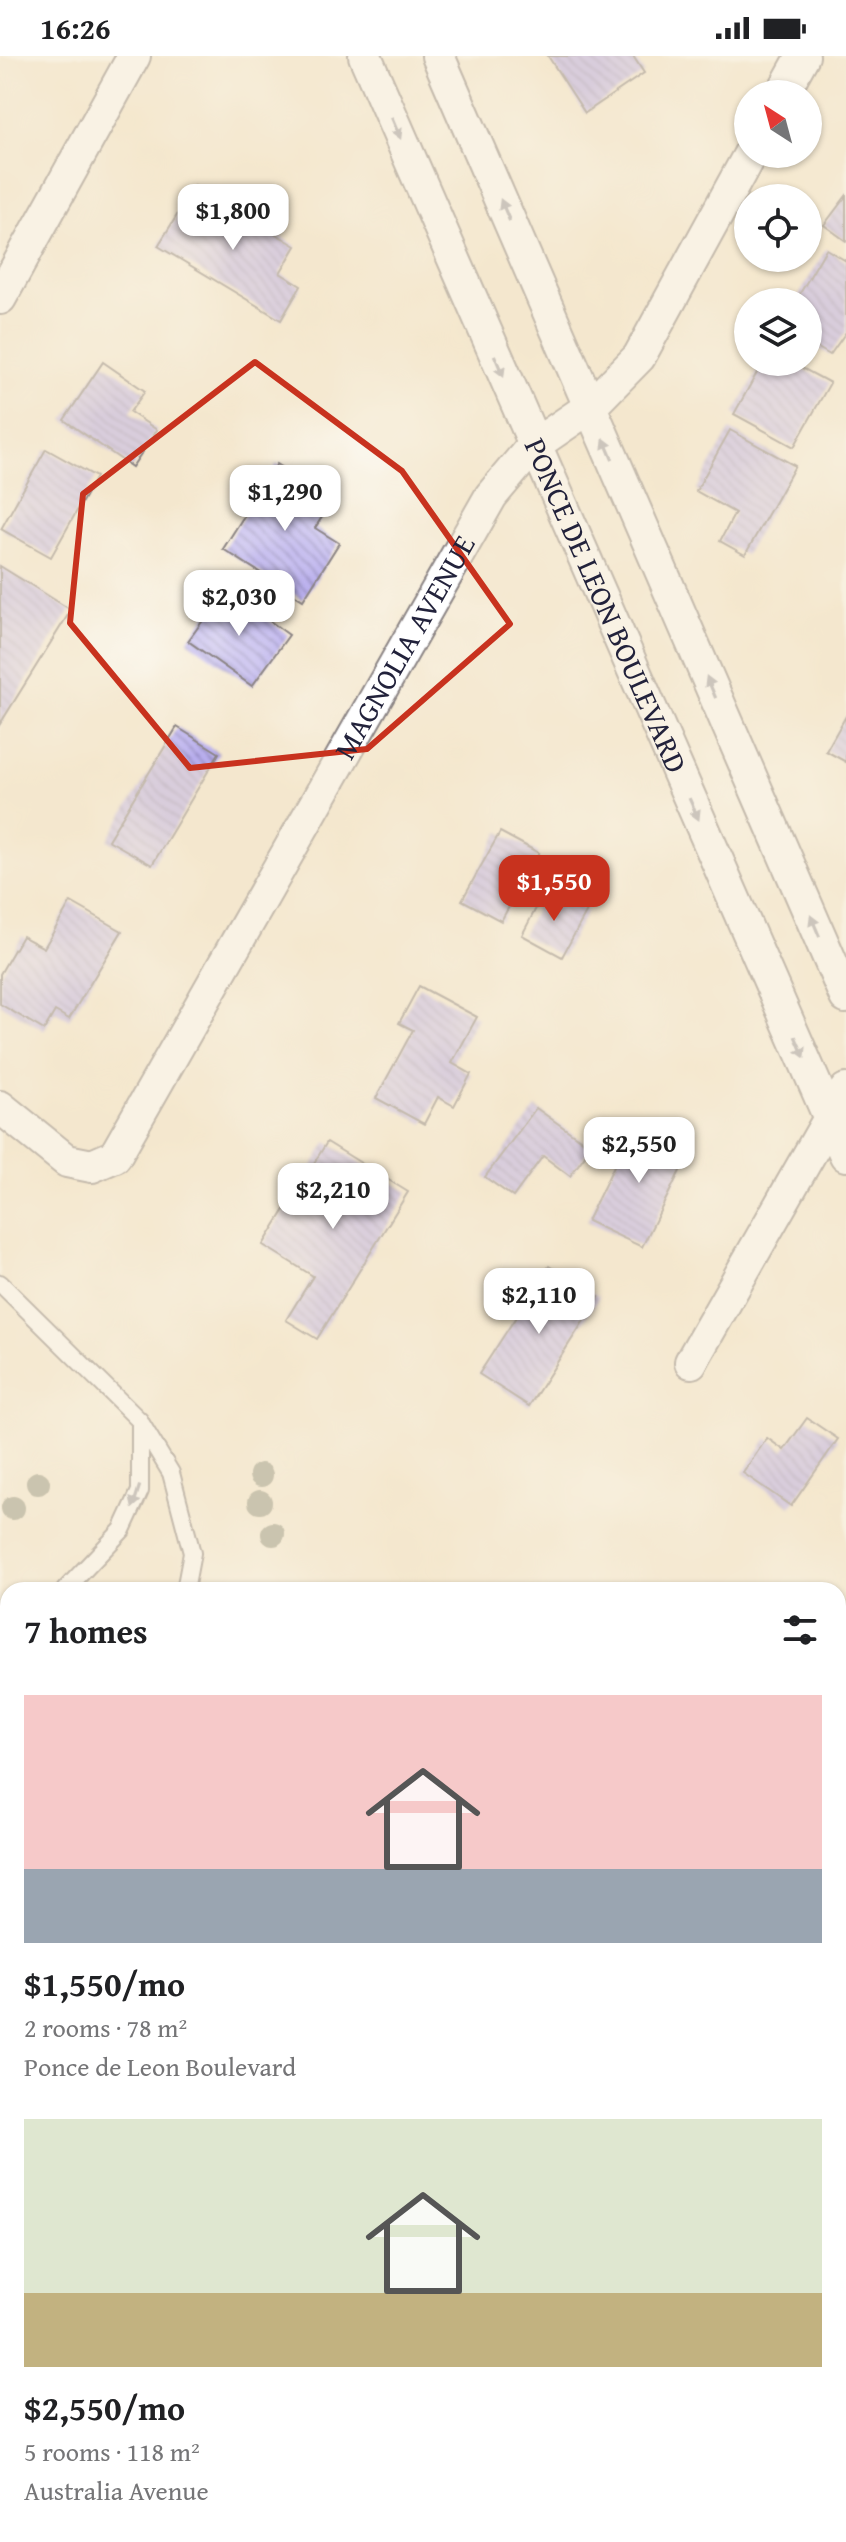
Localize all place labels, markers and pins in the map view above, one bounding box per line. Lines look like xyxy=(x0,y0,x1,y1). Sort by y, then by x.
pin: $1,800 xyxy=(168,184,298,252)
pin: $1,290 xyxy=(220,465,350,533)
pin: $2,030 xyxy=(174,570,304,638)
pin: $1,550 xyxy=(489,855,619,923)
pin: $2,550 xyxy=(574,1117,704,1185)
pin: $2,210 xyxy=(268,1163,398,1231)
pin: $2,110 xyxy=(474,1268,604,1336)

